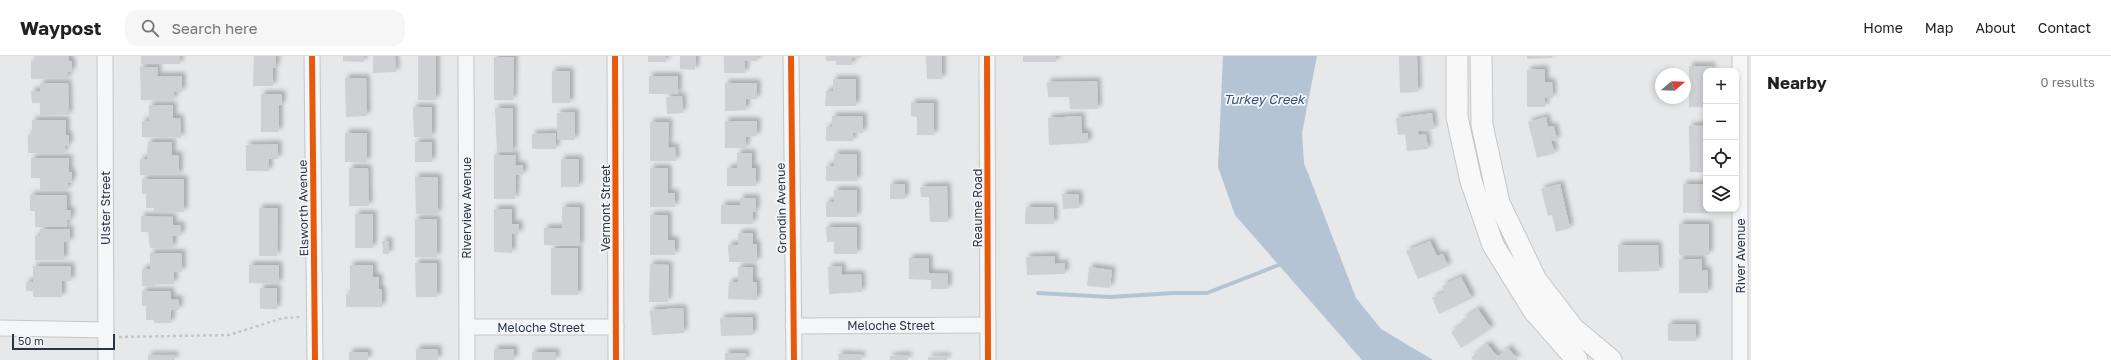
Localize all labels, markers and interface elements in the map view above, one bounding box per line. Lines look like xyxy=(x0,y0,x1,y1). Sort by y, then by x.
search box xyxy=(125,10,405,46)
text: Waypost xyxy=(20,16,101,39)
icon: search xyxy=(139,17,161,39)
text: Search here xyxy=(171,19,257,37)
text: Home xyxy=(1863,19,1903,36)
text: Map xyxy=(1925,19,1953,36)
text: About xyxy=(1975,19,2016,36)
text: Contact xyxy=(2038,19,2091,36)
north arrow xyxy=(1655,68,1691,104)
map controls xyxy=(1703,68,1739,212)
button: + xyxy=(1703,68,1739,104)
text: Nearby xyxy=(1767,72,1827,93)
text: 0 results xyxy=(2040,74,2095,90)
water label: Turkey Creek xyxy=(1224,91,1306,107)
button: − xyxy=(1703,104,1739,140)
button: locate xyxy=(1703,140,1739,176)
street label: Riverview Avenue xyxy=(459,157,474,259)
street label: Elsworth Avenue xyxy=(295,159,311,257)
street label: Grondin Avenue xyxy=(773,162,789,254)
street label: Vermont Street xyxy=(598,164,613,252)
street label: Reaume Road xyxy=(970,168,985,248)
street label: Ulster Street xyxy=(98,171,113,245)
button: layers xyxy=(1703,176,1739,212)
street label: River Avenue xyxy=(1733,219,1748,293)
street label: Meloche Street xyxy=(847,318,935,333)
street label: Meloche Street xyxy=(497,320,585,335)
scale bar xyxy=(12,332,115,351)
text: 50 m xyxy=(18,334,44,347)

